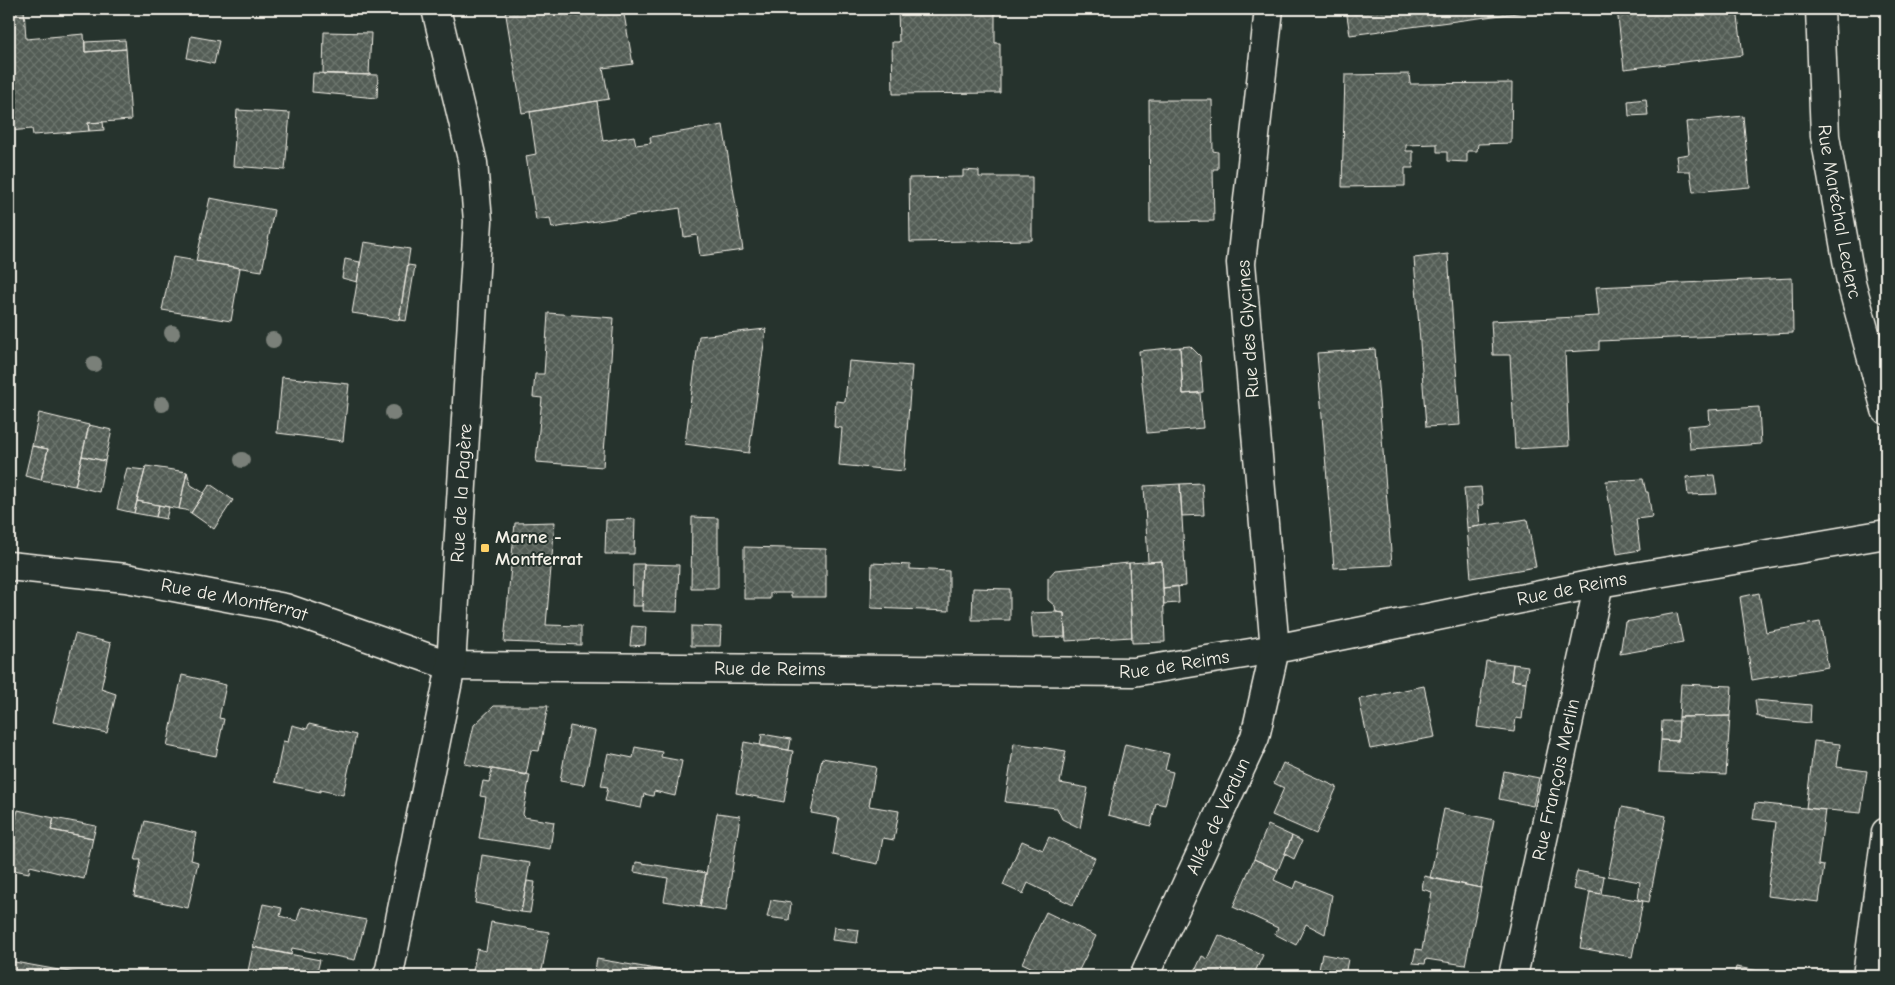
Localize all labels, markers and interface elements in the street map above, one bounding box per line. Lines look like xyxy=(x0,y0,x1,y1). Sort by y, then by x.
street label: Rue Maréchal Leclerc xyxy=(1814,124,1866,301)
street label: Rue des Glycines xyxy=(1232,259,1264,399)
street label: Rue de la Pagère xyxy=(446,423,477,563)
place label: Marne - Montferrat xyxy=(495,526,583,570)
marker: Marne - Montferrat xyxy=(479,542,491,554)
street label: Rue de Reims xyxy=(1515,567,1629,610)
street label: Rue de Montferrat xyxy=(159,574,311,626)
street label: Rue de Reims xyxy=(1119,646,1231,683)
street label: Rue de Reims xyxy=(714,657,826,680)
street label: Rue François Merlin xyxy=(1528,697,1584,863)
street label: Allée de Verdun xyxy=(1181,754,1255,878)

